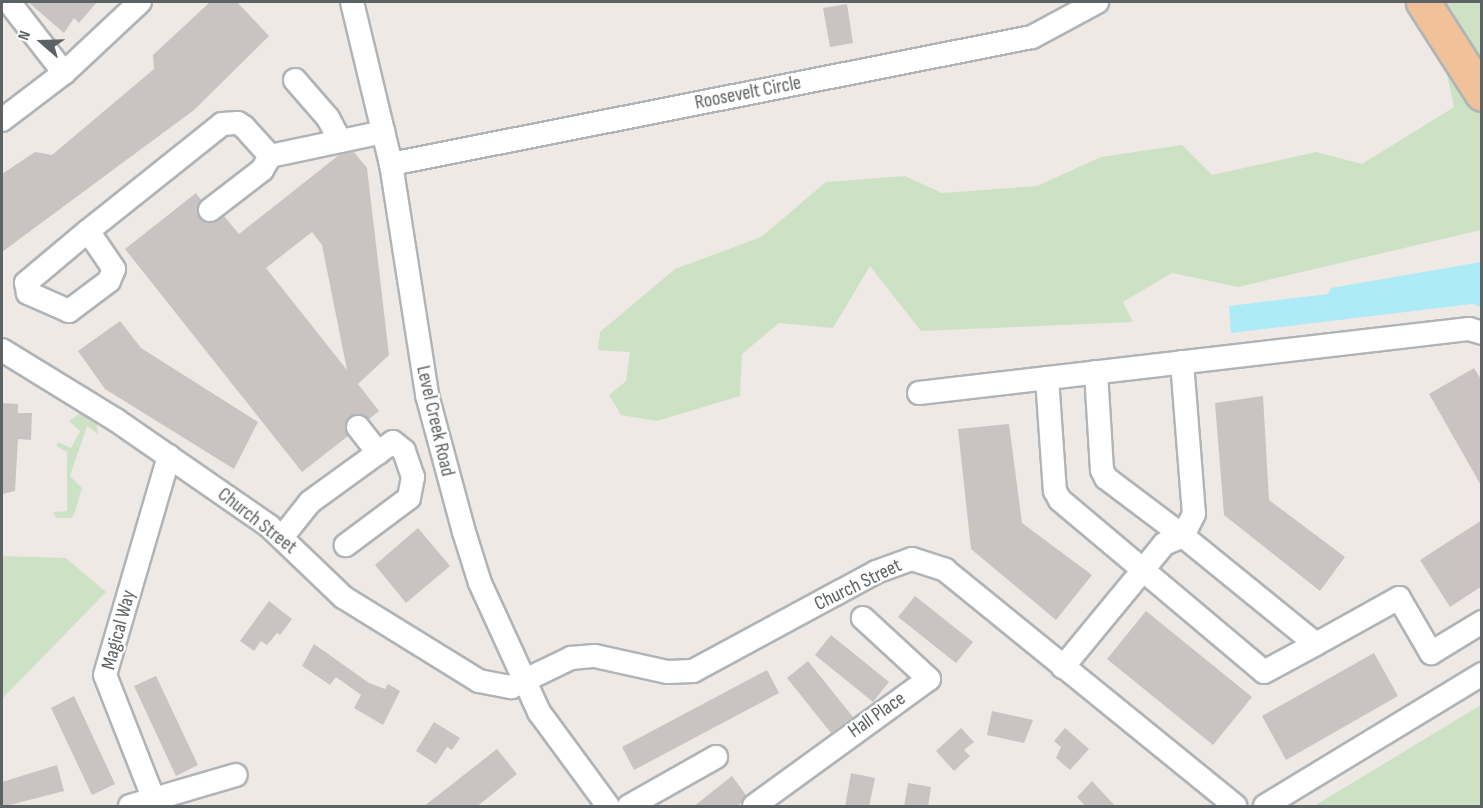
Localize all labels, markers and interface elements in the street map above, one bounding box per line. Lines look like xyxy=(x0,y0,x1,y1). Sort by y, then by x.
north arrow xyxy=(12,12,72,72)
text: N xyxy=(14,28,35,43)
street label: Roosevelt Circle xyxy=(693,71,803,115)
street label: Level Creek Road xyxy=(411,363,459,479)
street label: Church Street xyxy=(213,483,301,559)
street label: Church Street xyxy=(811,554,905,616)
street label: Magical Way xyxy=(97,588,141,672)
street label: Hall Place xyxy=(844,687,910,743)

